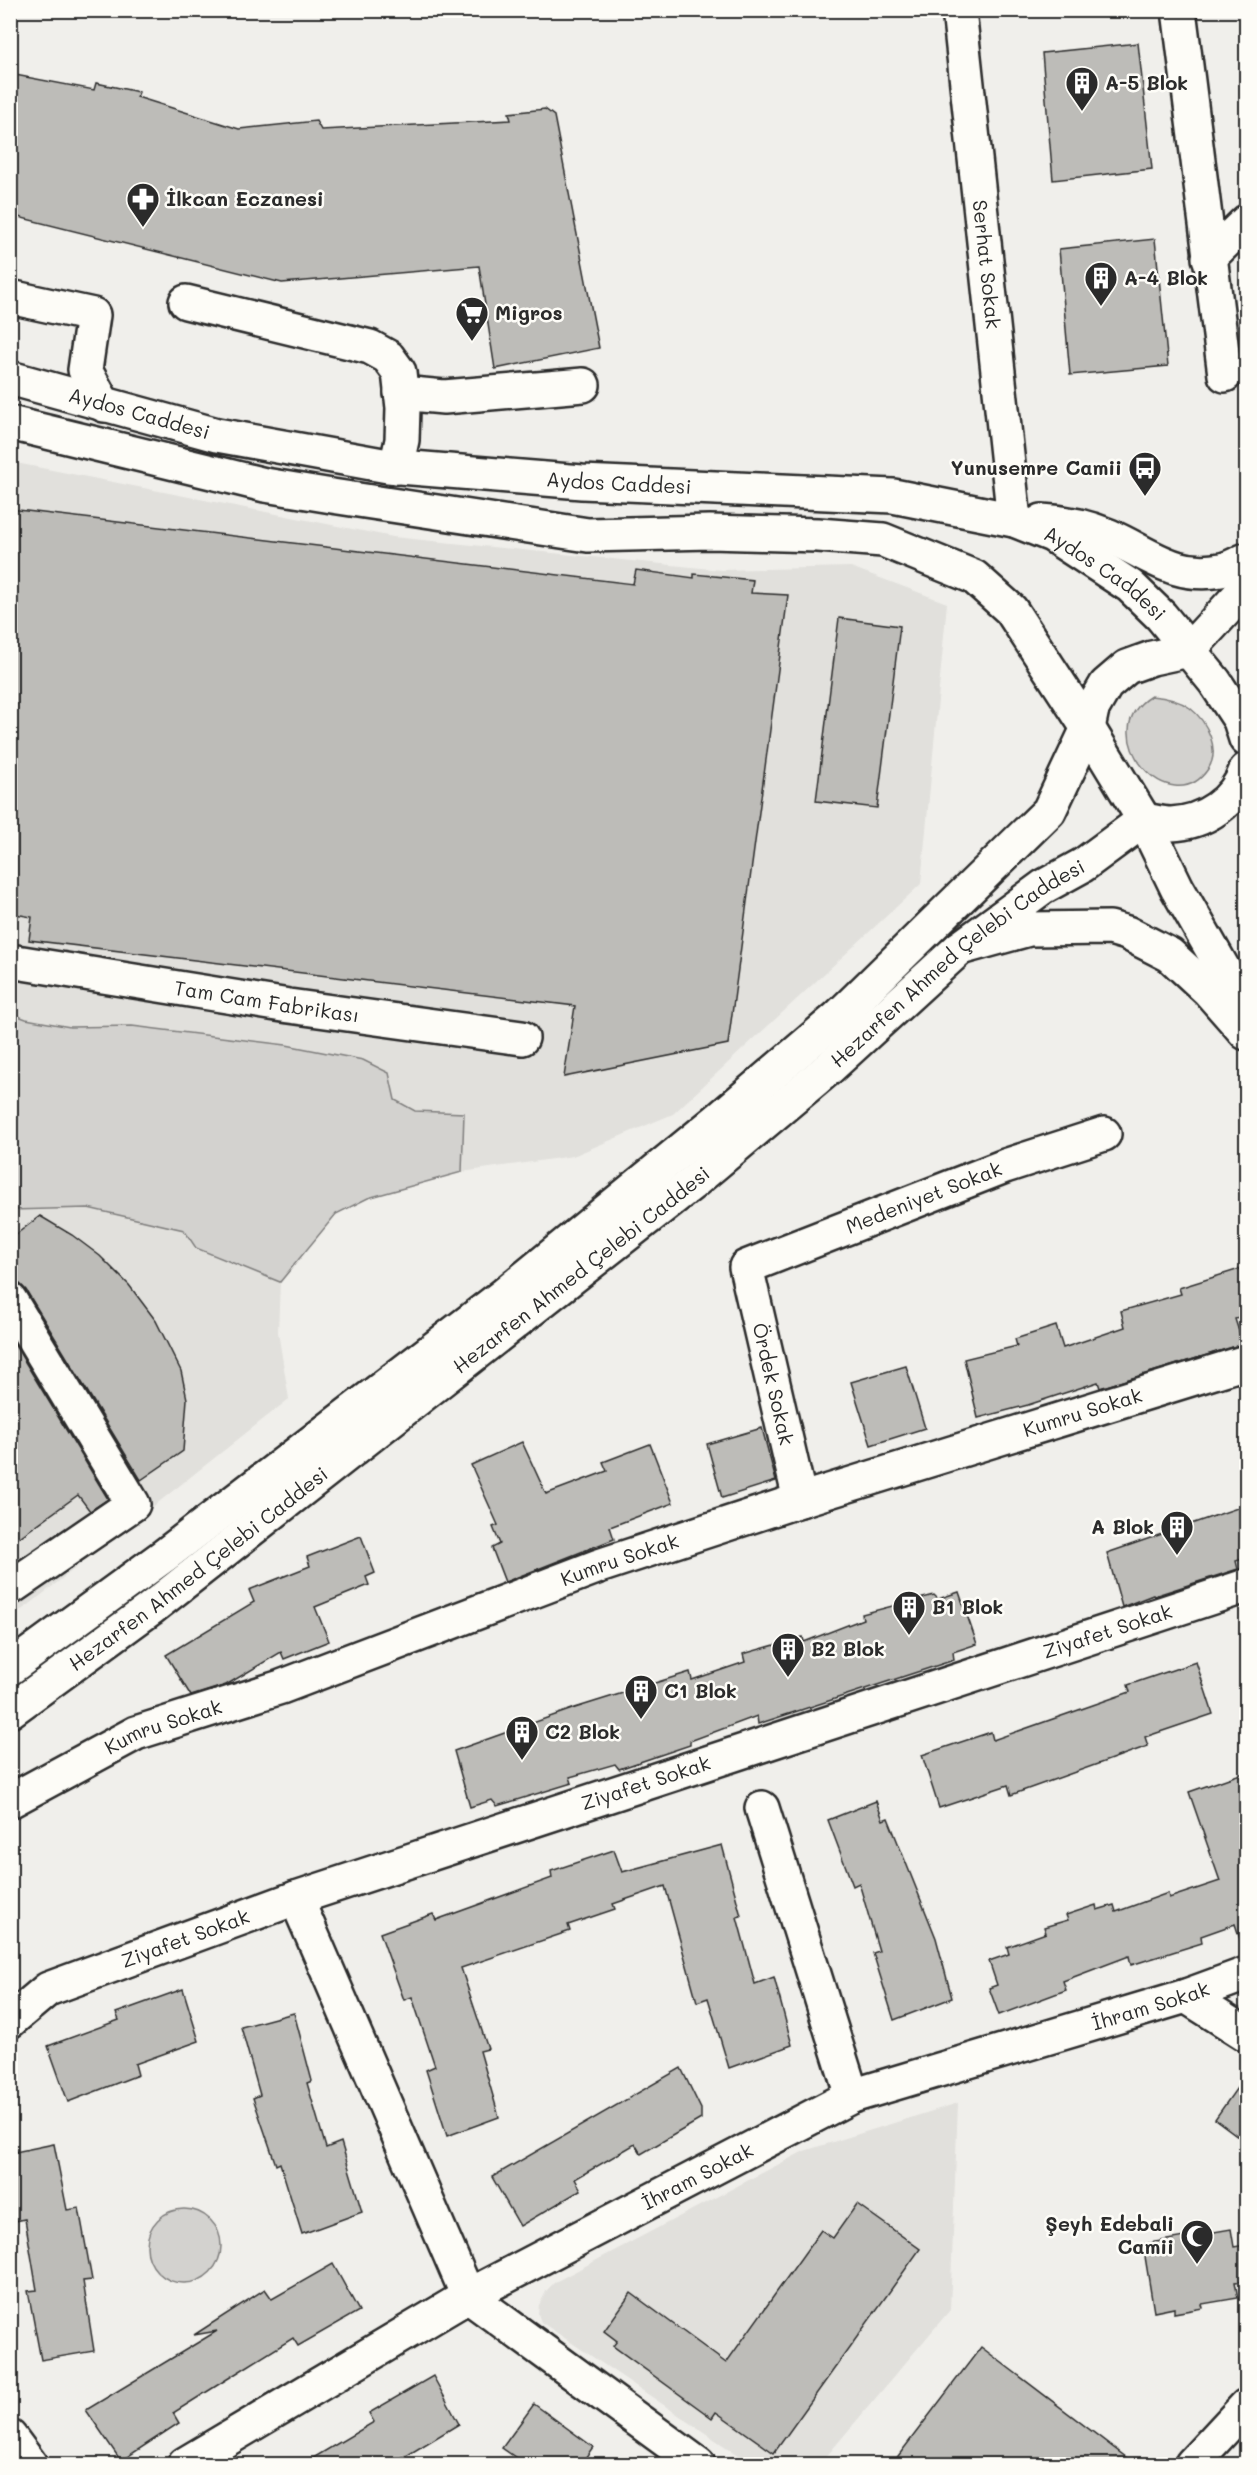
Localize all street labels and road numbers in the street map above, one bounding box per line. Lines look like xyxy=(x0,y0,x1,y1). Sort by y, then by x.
street label: Serhat Sokak xyxy=(968,199,1007,330)
street label: Aydos Caddesi xyxy=(66,381,213,444)
street label: Aydos Caddesi xyxy=(545,465,692,499)
street label: Aydos Caddesi xyxy=(1041,519,1172,626)
street label: Hezarfen Ahmed Çelebi Caddesi xyxy=(824,853,1089,1073)
street label: Tam Cam Fabrikası xyxy=(173,974,361,1028)
street label: Medeniyet Sokak xyxy=(842,1155,1005,1239)
street label: Hezarfen Ahmed Çelebi Caddesi xyxy=(447,1160,715,1378)
street label: Ördek Sokak xyxy=(747,1320,801,1447)
street label: Kumru Sokak xyxy=(1020,1381,1145,1442)
street label: Hezarfen Ahmed Çelebi Caddesi xyxy=(63,1460,333,1676)
street label: Kumru Sokak xyxy=(556,1527,682,1592)
street label: Ziyafet Sokak xyxy=(1039,1597,1175,1664)
street label: Kumru Sokak xyxy=(100,1693,225,1760)
street label: Ziyafet Sokak xyxy=(577,1749,714,1816)
street label: Ziyafet Sokak xyxy=(117,1902,253,1973)
street label: İhram Sokak xyxy=(1088,1975,1213,2035)
street label: İhram Sokak xyxy=(637,2136,757,2215)

